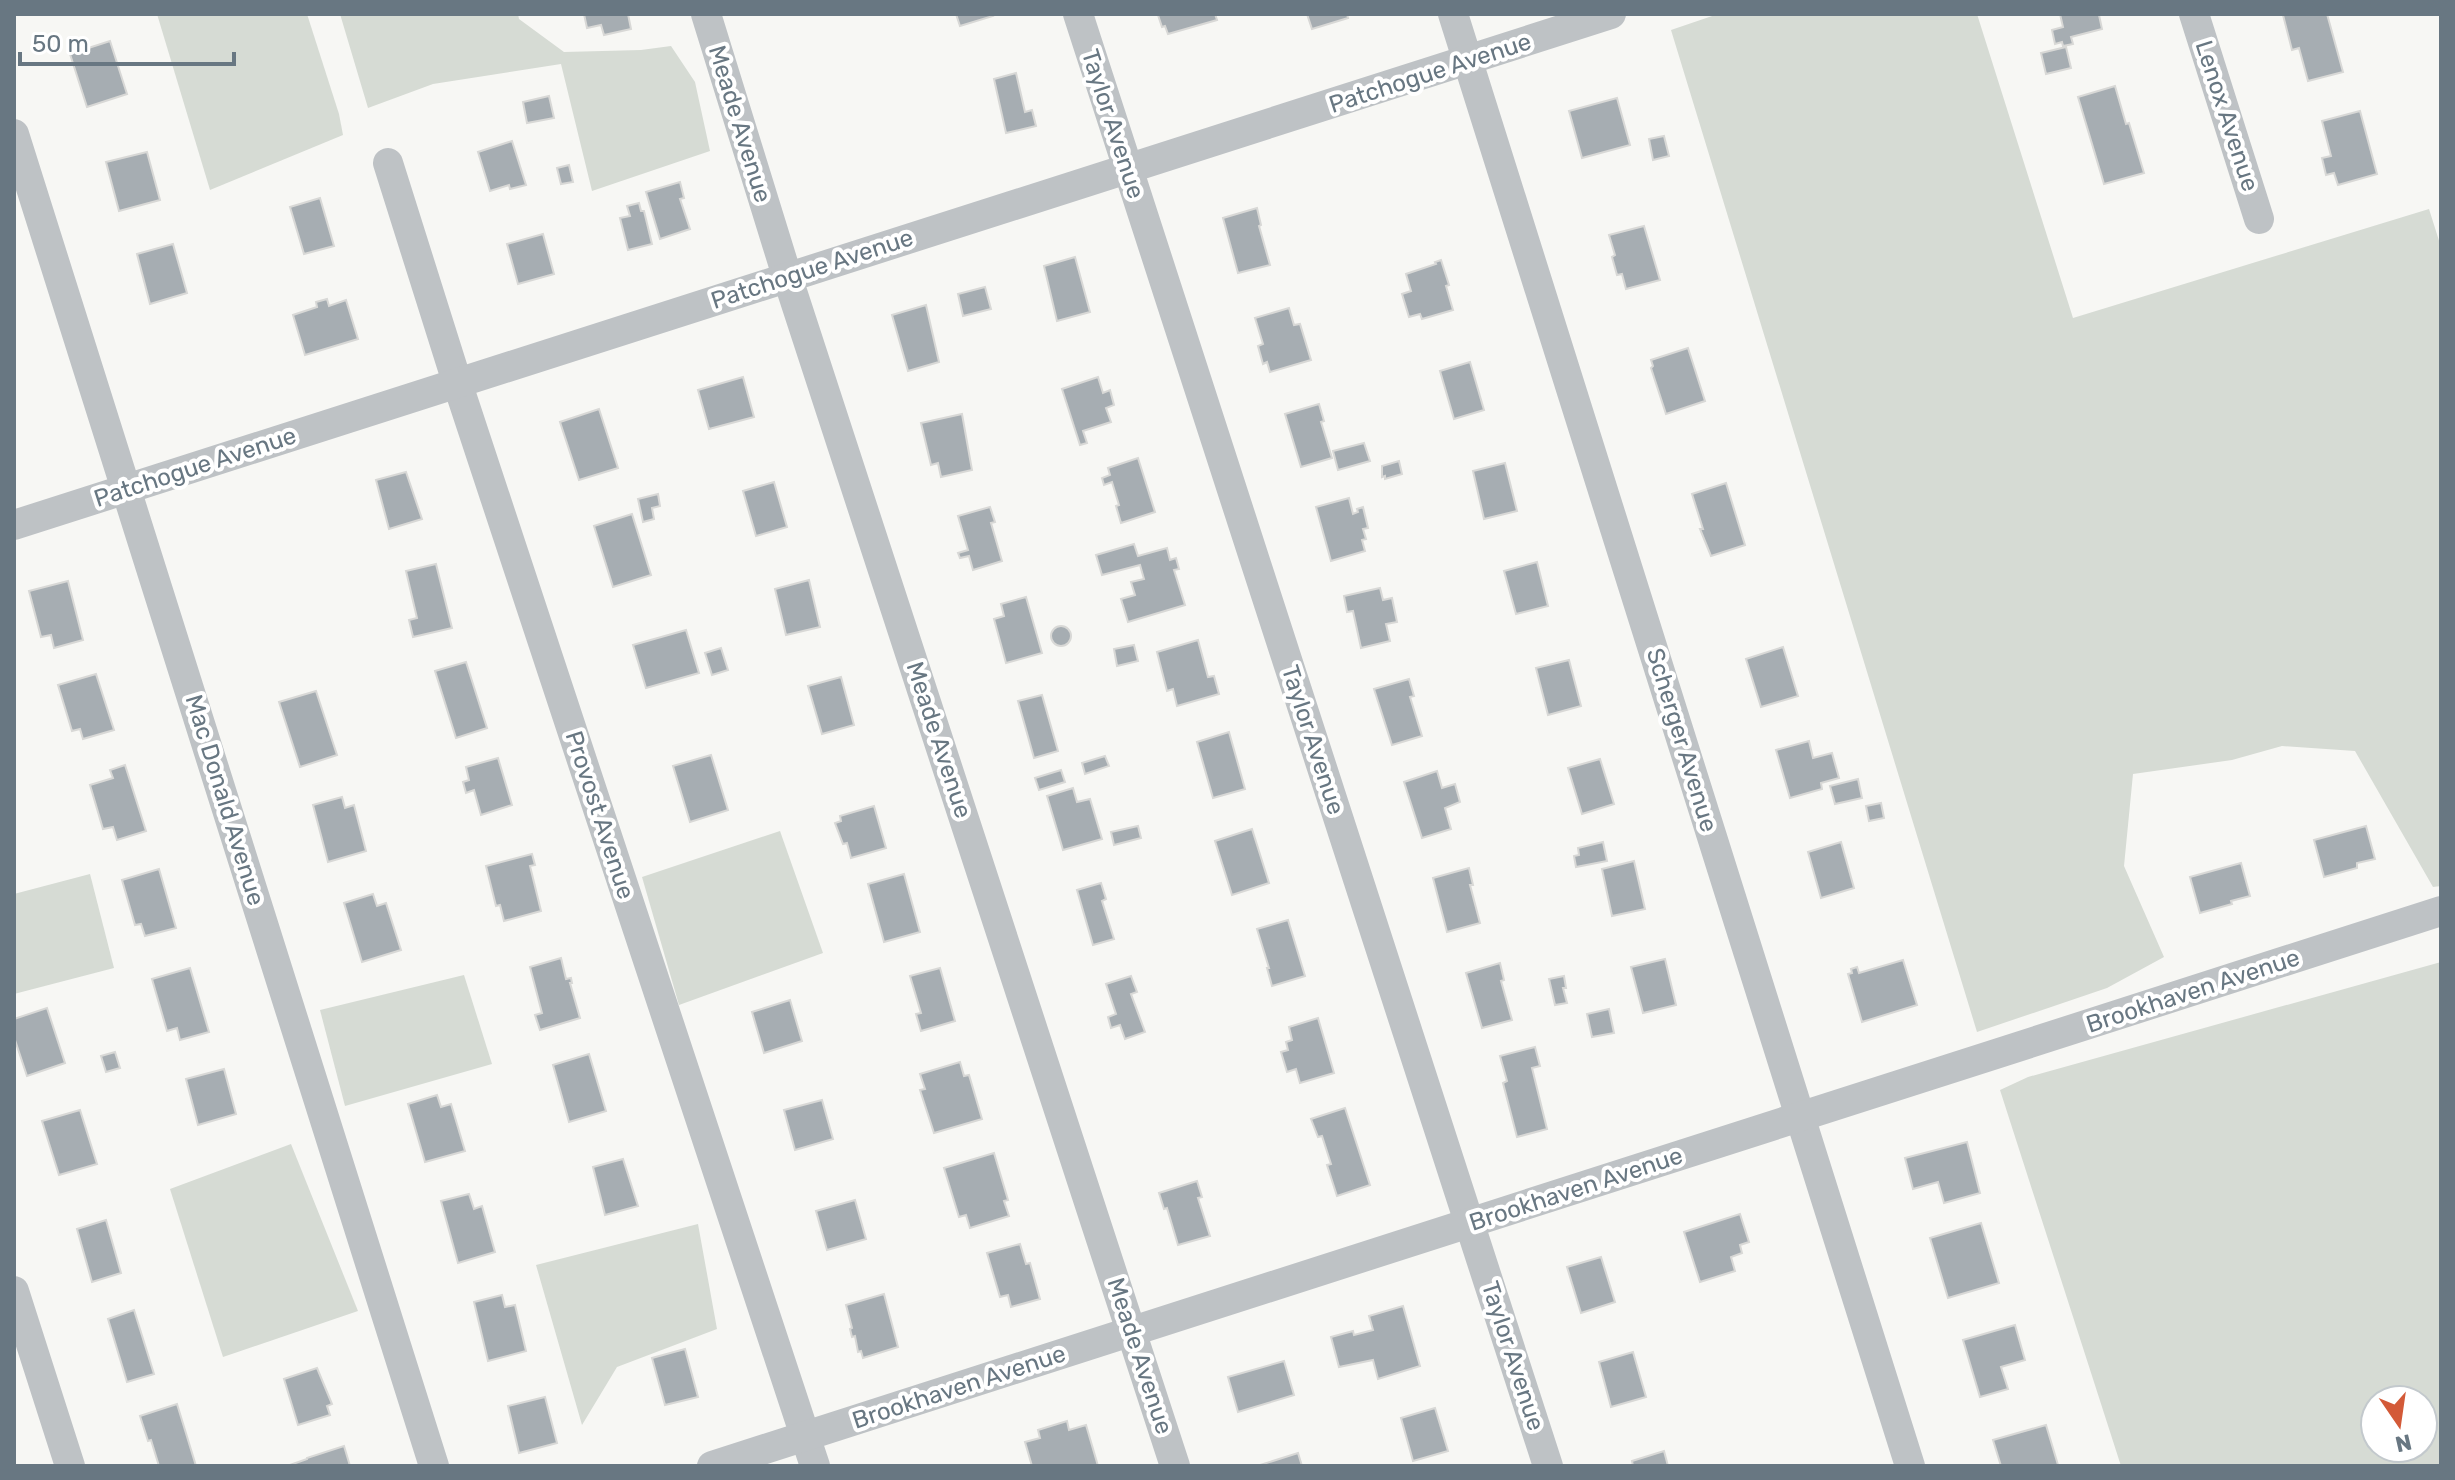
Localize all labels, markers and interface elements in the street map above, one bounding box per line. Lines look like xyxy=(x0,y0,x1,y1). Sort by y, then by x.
scale bar xyxy=(20,16,234,66)
street label: Patchogue Avenue xyxy=(1325,27,1535,119)
text: 50 m xyxy=(32,30,89,58)
street label: Lenox Avenue xyxy=(2189,37,2265,195)
street label: Meade Avenue xyxy=(703,42,777,206)
street label: Taylor Avenue xyxy=(1076,46,1150,202)
street label: Patchogue Avenue xyxy=(707,223,917,315)
street label: Patchogue Avenue xyxy=(90,421,300,513)
street label: Scherger Avenue xyxy=(1641,645,1723,835)
street label: Meade Avenue xyxy=(901,658,977,822)
street label: Taylor Avenue xyxy=(1276,662,1350,818)
street label: Mac Donald Avenue xyxy=(180,691,270,909)
street label: Provost Avenue xyxy=(560,727,640,903)
street label: Brookhaven Avenue xyxy=(2083,943,2303,1039)
street label: Brookhaven Avenue xyxy=(1466,1141,1686,1237)
street label: Meade Avenue xyxy=(1102,1274,1178,1438)
street label: Taylor Avenue xyxy=(1476,1278,1550,1434)
street label: Brookhaven Avenue xyxy=(849,1339,1069,1435)
north arrow xyxy=(2359,1384,2439,1464)
text: N xyxy=(2393,1428,2414,1458)

